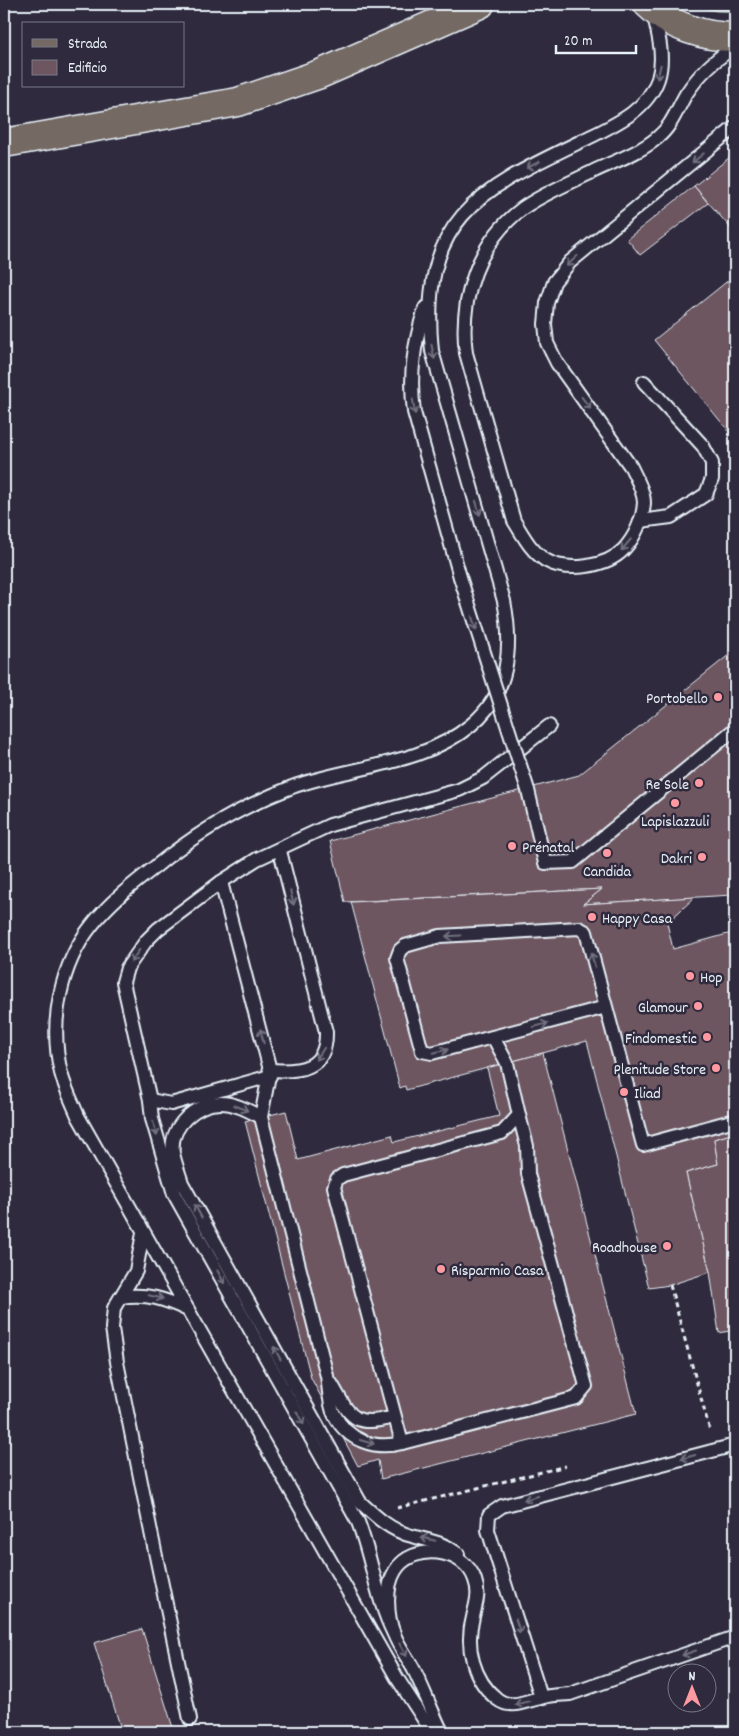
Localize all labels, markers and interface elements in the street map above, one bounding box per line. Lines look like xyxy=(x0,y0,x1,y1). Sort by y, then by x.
legend xyxy=(22,22,185,88)
scale bar xyxy=(556,22,636,54)
text: 20 m xyxy=(564,31,592,53)
text: Strada xyxy=(68,34,108,56)
text: Edificio xyxy=(68,58,107,80)
one-way arrow xyxy=(654,63,663,79)
one-way arrow xyxy=(691,152,704,163)
one-way arrow xyxy=(526,160,541,170)
one-way arrow xyxy=(566,255,579,267)
one-way arrow xyxy=(429,344,438,360)
one-way arrow xyxy=(581,396,591,410)
one-way arrow xyxy=(409,399,419,415)
one-way arrow xyxy=(473,500,483,516)
one-way arrow xyxy=(621,538,632,551)
one-way arrow xyxy=(470,615,480,631)
place label: Portobello xyxy=(646,688,708,711)
marker: Portobello xyxy=(712,691,724,703)
place label: Re Sole xyxy=(645,774,689,797)
marker: Re Sole xyxy=(693,777,705,789)
marker: Lapislazzuli xyxy=(669,797,681,809)
place label: Lapislazzuli xyxy=(641,811,709,834)
place label: Prénatal xyxy=(522,837,574,860)
marker: Prénatal xyxy=(506,840,518,852)
marker: Candida xyxy=(601,847,613,859)
place label: Dakri xyxy=(661,848,692,871)
marker: Dakri xyxy=(696,851,708,863)
place label: Candida xyxy=(583,861,632,884)
one-way arrow xyxy=(288,889,297,905)
place label: Happy Casa xyxy=(602,908,673,931)
marker: Happy Casa xyxy=(586,911,598,923)
one-way arrow xyxy=(446,931,462,940)
one-way arrow xyxy=(130,949,140,963)
one-way arrow xyxy=(588,952,598,968)
place label: Hop xyxy=(700,967,723,990)
marker: Hop xyxy=(684,970,696,982)
place label: Glamour xyxy=(638,997,688,1020)
marker: Glamour xyxy=(692,1000,704,1012)
one-way arrow xyxy=(532,1019,548,1029)
one-way arrow xyxy=(257,1028,266,1044)
place label: Findomestic xyxy=(625,1028,697,1051)
marker: Findomestic xyxy=(701,1031,713,1043)
one-way arrow xyxy=(432,1046,448,1055)
one-way arrow xyxy=(315,1047,325,1061)
place label: Plenitude Store xyxy=(614,1059,706,1082)
marker: Plenitude Store xyxy=(710,1062,722,1074)
place label: Iliad xyxy=(634,1083,661,1106)
marker: Iliad xyxy=(618,1086,630,1098)
one-way arrow xyxy=(233,1104,248,1113)
one-way arrow xyxy=(150,1121,160,1137)
one-way arrow xyxy=(193,1204,202,1219)
place label: Roadhouse xyxy=(592,1237,657,1260)
marker: Roadhouse xyxy=(661,1240,673,1252)
place label: Risparmio Casa xyxy=(451,1260,544,1283)
marker: Risparmio Casa xyxy=(435,1263,447,1275)
one-way arrow xyxy=(216,1269,226,1283)
one-way arrow xyxy=(147,1293,163,1303)
one-way arrow xyxy=(272,1346,281,1361)
one-way arrow xyxy=(296,1411,306,1425)
one-way arrow xyxy=(359,1438,375,1448)
one-way arrow xyxy=(681,1453,697,1462)
one-way arrow xyxy=(523,1494,539,1504)
one-way arrow xyxy=(421,1534,437,1544)
one-way arrow xyxy=(514,1618,524,1634)
one-way arrow xyxy=(398,1643,408,1658)
one-way arrow xyxy=(682,1649,697,1658)
north arrow xyxy=(666,1664,716,1714)
text: N xyxy=(689,1667,696,1687)
one-way arrow xyxy=(514,1699,530,1708)

